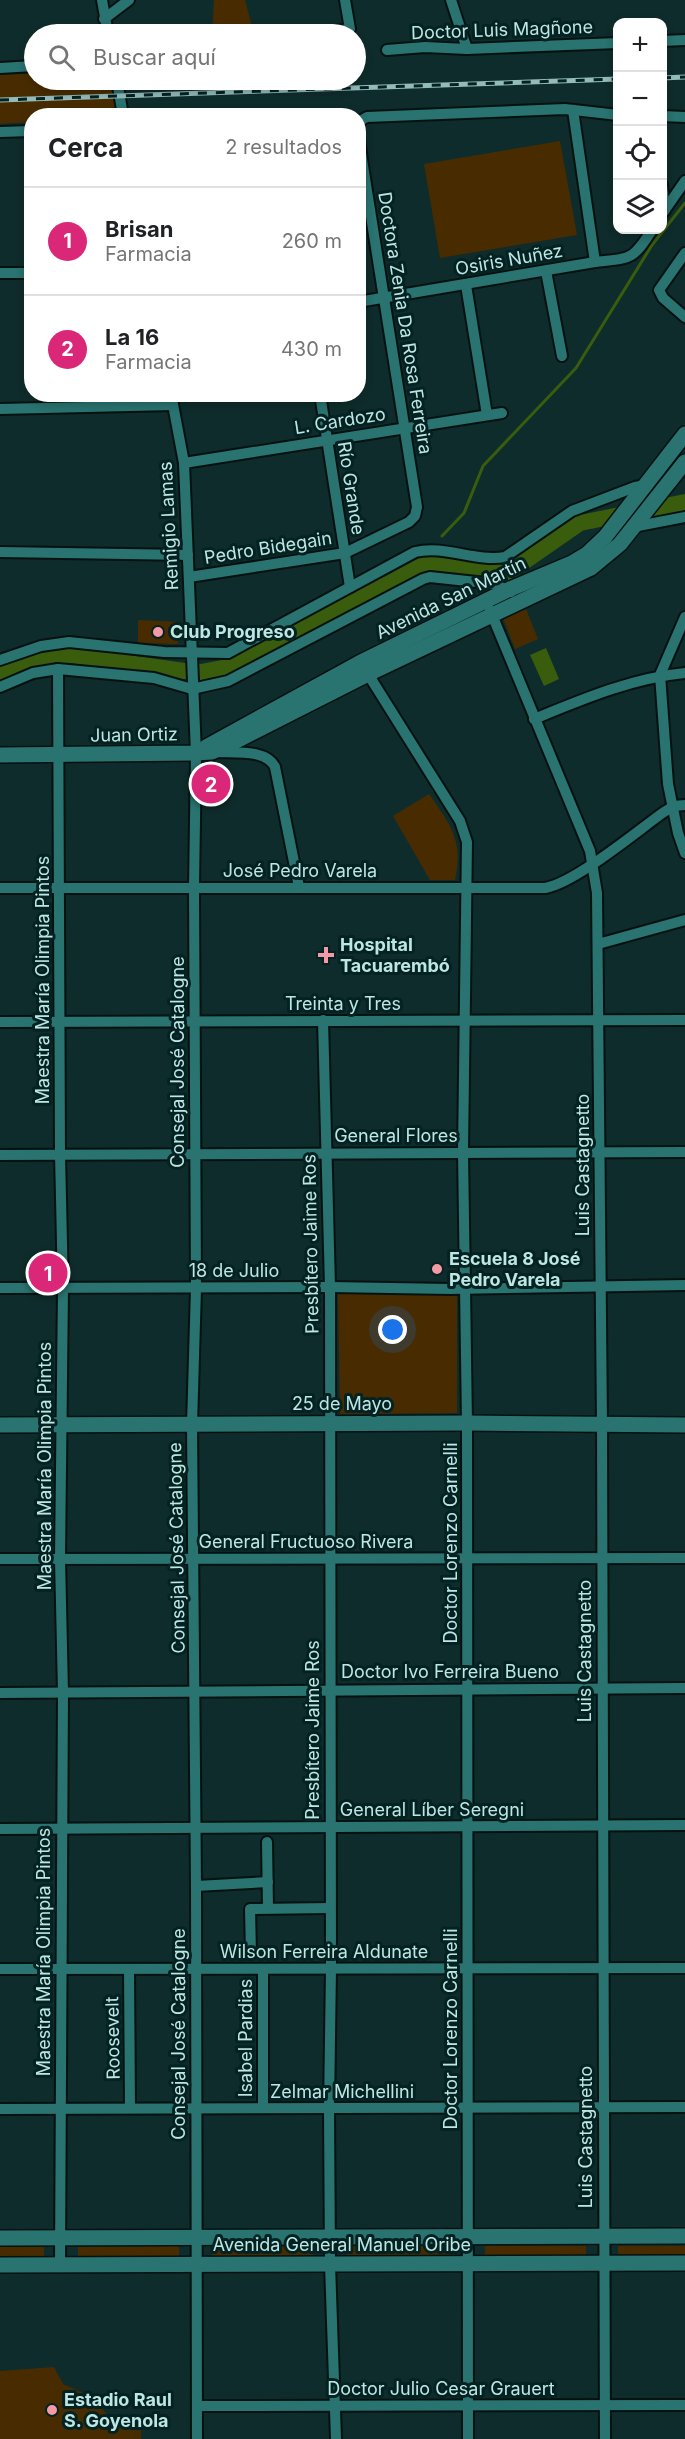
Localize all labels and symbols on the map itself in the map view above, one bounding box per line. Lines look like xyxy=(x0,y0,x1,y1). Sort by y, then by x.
street label: Doctor Luis Magñone xyxy=(411,16,593,43)
street label: Doctora Zenia Da Rosa Ferreira xyxy=(374,190,437,455)
street label: Osiris Nuñez xyxy=(454,240,564,279)
street label: L. Cardozo xyxy=(293,403,387,438)
street label: Río Grande xyxy=(334,440,369,536)
street label: Remigio Lamas xyxy=(155,461,182,591)
street label: Pedro Bidegain xyxy=(203,527,333,568)
street label: Avenida San Martín xyxy=(372,552,529,643)
place label: Club Progreso xyxy=(170,621,295,642)
marker: Club Progreso xyxy=(151,625,165,639)
street label: Juan Ortiz xyxy=(90,723,178,746)
pin: 2 xyxy=(192,762,230,806)
street label: Maestra María Olimpia Pintos xyxy=(32,856,53,1104)
street label: José Pedro Varela xyxy=(223,860,377,881)
place label: Hospital Tacuarembó xyxy=(340,934,450,976)
marker: Hospital Tacuarembó xyxy=(317,946,335,964)
street label: Consejal José Catalogne xyxy=(167,956,188,1168)
street label: Treinta y Tres xyxy=(285,993,401,1014)
street label: Luis Castagnetto xyxy=(572,1094,593,1236)
street label: General Flores xyxy=(334,1125,458,1146)
street label: Presbítero Jaime Ros xyxy=(298,1154,323,1334)
place label: Escuela 8 José Pedro Varela xyxy=(449,1248,581,1290)
pin: 1 xyxy=(28,1250,68,1296)
street label: 18 de Julio xyxy=(189,1260,279,1281)
marker: Escuela 8 José Pedro Varela xyxy=(430,1262,444,1276)
your location xyxy=(378,1315,407,1344)
street label: Maestra María Olimpia Pintos xyxy=(34,1342,55,1590)
street label: 25 de Mayo xyxy=(292,1393,392,1414)
street label: Consejal José Catalogne xyxy=(164,1442,189,1654)
street label: Doctor Lorenzo Carnelli xyxy=(440,1442,461,1644)
street label: General Fructuoso Rivera xyxy=(199,1531,413,1552)
street label: Luis Castagnetto xyxy=(574,1580,595,1722)
street label: Presbítero Jaime Ros xyxy=(302,1640,323,1820)
street label: Doctor Ivo Ferreira Bueno xyxy=(341,1661,559,1682)
street label: General Líber Seregni xyxy=(340,1799,524,1820)
street label: Maestra María Olimpia Pintos xyxy=(33,1828,54,2076)
street label: Consejal José Catalogne xyxy=(168,1928,189,2140)
street label: Doctor Lorenzo Carnelli xyxy=(440,1928,461,2130)
street label: Wilson Ferreira Aldunate xyxy=(220,1941,428,1962)
street label: Isabel Pardias xyxy=(235,1979,256,2097)
street label: Roosevelt xyxy=(101,1996,124,2080)
street label: Luis Castagnetto xyxy=(575,2066,596,2208)
street label: Zelmar Michellini xyxy=(270,2081,414,2102)
street label: Avenida General Manuel Oribe xyxy=(213,2234,471,2255)
street label: Doctor Julio Cesar Grauert xyxy=(327,2378,555,2399)
place label: Estadio Raul S. Goyenola xyxy=(64,2389,172,2431)
marker: Estadio Raul S. Goyenola xyxy=(45,2403,59,2417)

